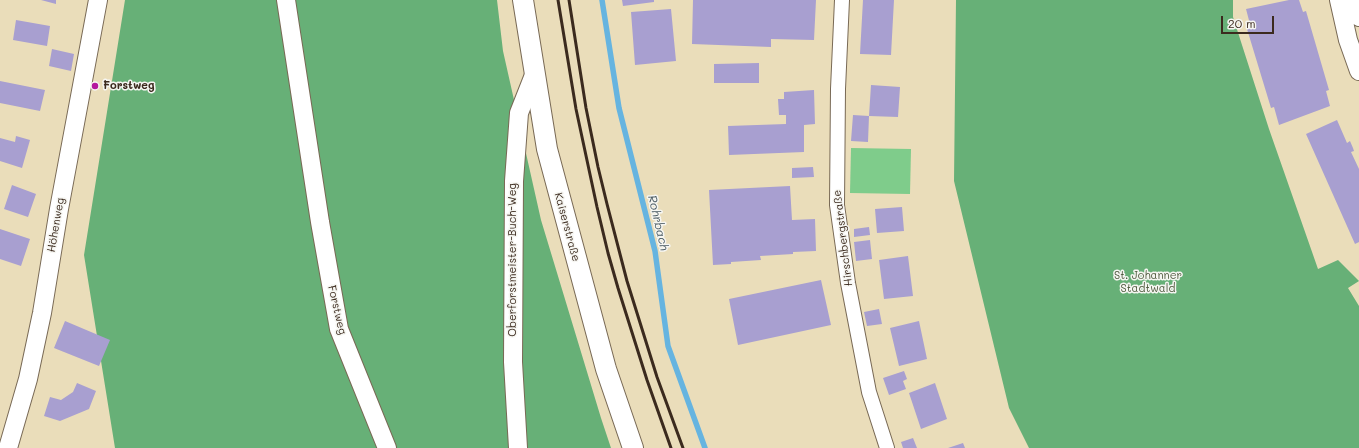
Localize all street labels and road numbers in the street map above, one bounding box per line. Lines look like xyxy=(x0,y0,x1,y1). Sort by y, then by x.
street label: Oberforstmeister-Buch-Weg xyxy=(506,183,520,337)
street label: Hirschbergstraße xyxy=(831,189,855,287)
street label: Kaiserstraße xyxy=(551,191,583,263)
street label: Höhenweg xyxy=(45,197,67,253)
street label: Forstweg xyxy=(325,284,349,336)

